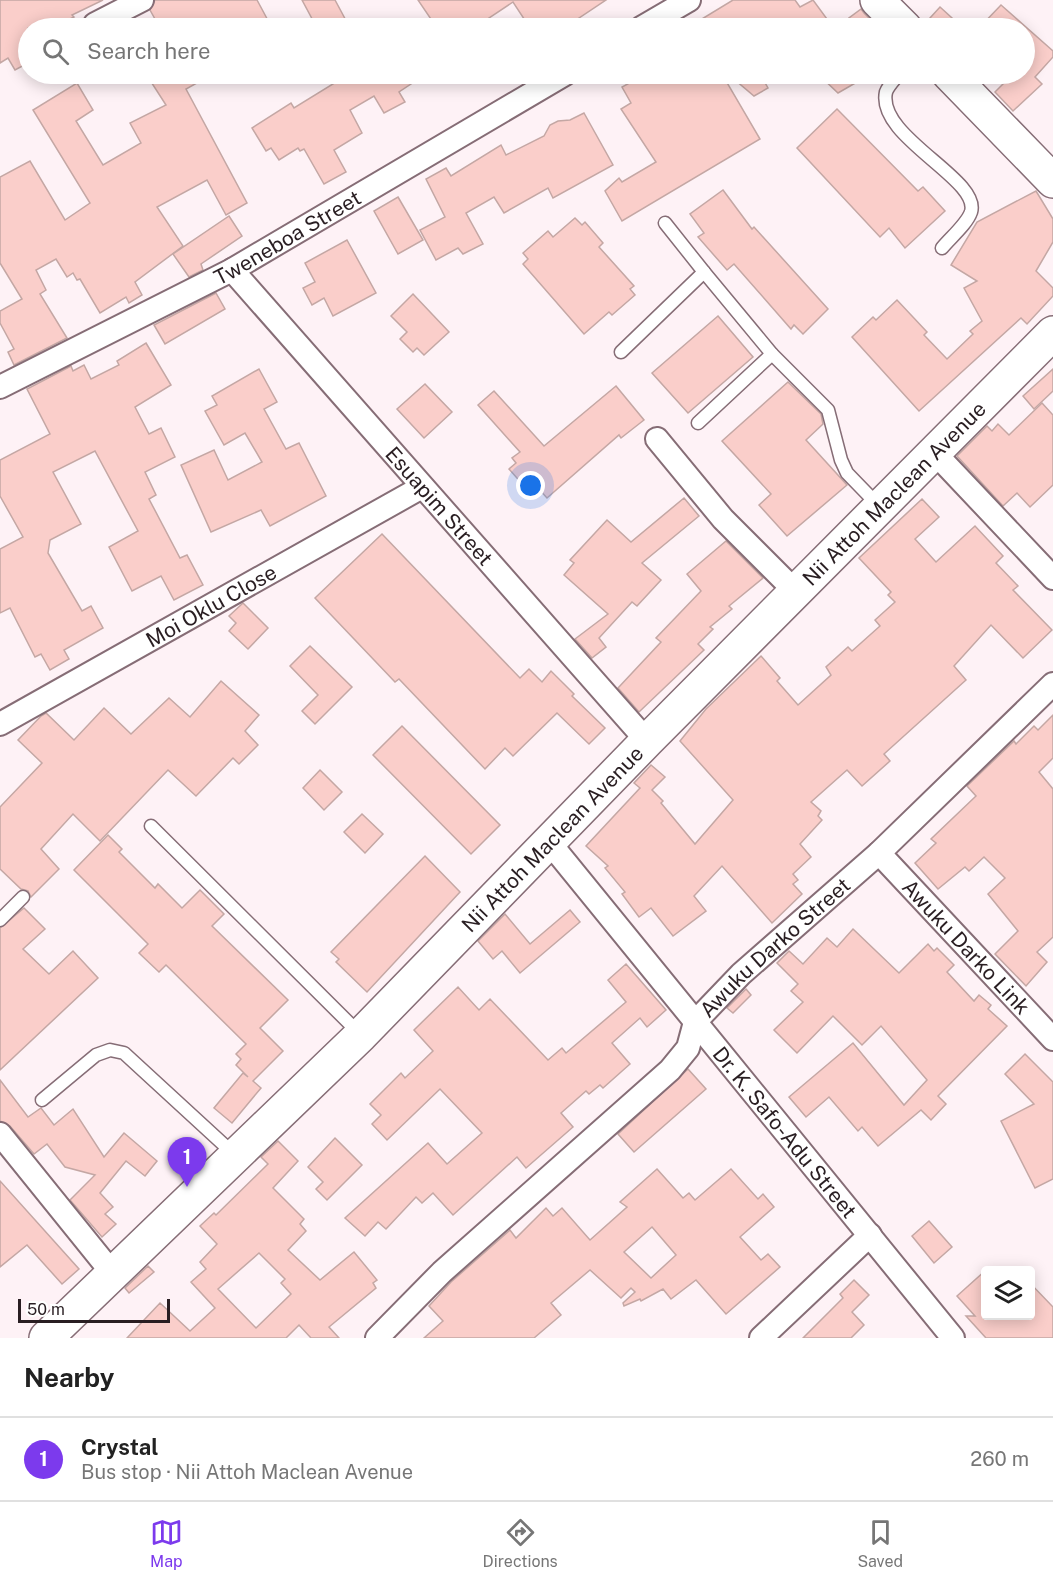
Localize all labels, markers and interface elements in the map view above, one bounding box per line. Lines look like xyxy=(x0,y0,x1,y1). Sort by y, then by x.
search box xyxy=(18,18,1035,84)
icon: search xyxy=(39,35,72,68)
text: Search here xyxy=(87,38,211,64)
street label: Tweneboa Street xyxy=(210,185,365,290)
street label: Nii Attoh Maclean Avenue xyxy=(797,396,991,590)
street label: Esuapim Street xyxy=(381,441,498,570)
your location xyxy=(516,471,545,500)
street label: Moi Oklu Close xyxy=(141,559,281,652)
street label: Nii Attoh Maclean Avenue xyxy=(456,741,648,937)
street label: Awuku Darko Street xyxy=(694,872,855,1022)
street label: Awuku Darko Link xyxy=(897,874,1036,1019)
street label: Dr. K. Safo-Adu Street xyxy=(708,1041,862,1223)
pin: 1 xyxy=(168,1138,207,1187)
map controls xyxy=(981,1266,1035,1320)
button: layers xyxy=(981,1266,1035,1320)
scale bar xyxy=(18,1296,170,1324)
text: 50 m xyxy=(27,1300,65,1319)
text: Nearby xyxy=(24,1362,114,1393)
text: Crystal xyxy=(81,1434,159,1460)
text: 1 xyxy=(39,1447,48,1471)
text: 260 m xyxy=(970,1447,1029,1471)
text: Bus stop · Nii Attoh Maclean Avenue xyxy=(81,1460,413,1484)
tab: Map xyxy=(150,1516,183,1571)
tab: Directions xyxy=(483,1516,558,1571)
tab: Saved xyxy=(857,1516,903,1571)

